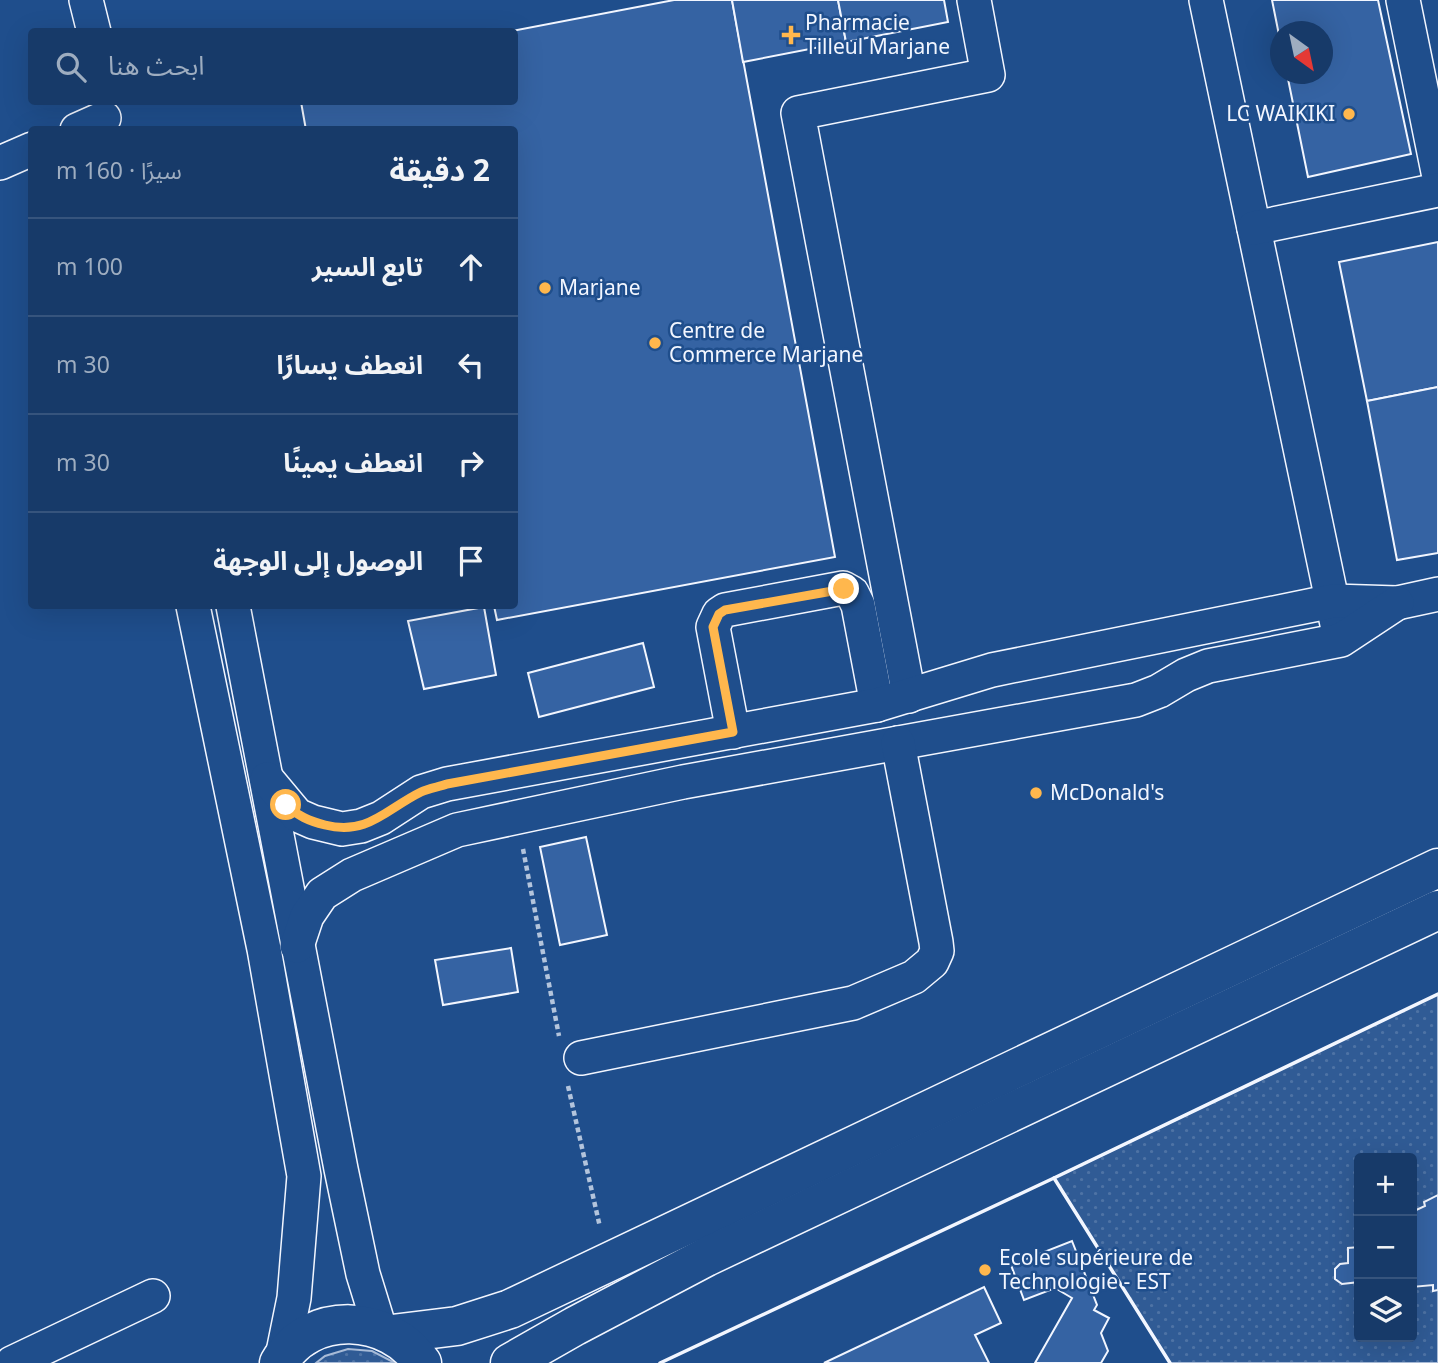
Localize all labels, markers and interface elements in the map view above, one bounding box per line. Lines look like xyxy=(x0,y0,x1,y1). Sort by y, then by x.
place label: Pharmacie Tilleul Marjane xyxy=(805,1,950,69)
north arrow xyxy=(1270,21,1333,84)
marker: Pharmacie Tilleul Marjane xyxy=(783,27,799,43)
search box xyxy=(28,28,518,105)
text: ابحث هنا xyxy=(108,39,204,94)
icon: search xyxy=(52,48,90,86)
place label: LC WAIKIKI xyxy=(1226,92,1335,136)
marker: LC WAIKIKI xyxy=(1341,106,1357,122)
text: 2 دقيقة xyxy=(390,140,490,203)
text: سيرًا · 160 m xyxy=(56,147,182,196)
text: تابع السير xyxy=(312,240,423,295)
text: 100 m xyxy=(56,243,123,292)
icon: ahead xyxy=(452,248,490,286)
place label: Marjane xyxy=(559,266,641,310)
marker: Marjane xyxy=(537,280,553,296)
place label: Centre de Commerce Marjane xyxy=(669,309,863,377)
marker: Centre de Commerce Marjane xyxy=(647,335,663,351)
text: انعطف يسارًا xyxy=(277,338,423,393)
text: 30 m xyxy=(56,341,110,390)
icon: left xyxy=(452,346,490,384)
text: انعطف يمينًا xyxy=(283,436,423,491)
text: 30 m xyxy=(56,439,110,488)
icon: right xyxy=(452,444,490,482)
text: الوصول إلى الوجهة xyxy=(213,534,423,589)
icon: arrive xyxy=(452,542,490,580)
route end xyxy=(828,573,859,604)
place label: McDonald's xyxy=(1050,771,1164,815)
marker: McDonald's xyxy=(1028,785,1044,801)
route start xyxy=(270,789,301,820)
map controls xyxy=(1354,1153,1417,1342)
button: + xyxy=(1354,1153,1417,1216)
button: − xyxy=(1354,1216,1417,1279)
place label: Ecole supérieure de Technologie - EST xyxy=(999,1236,1193,1304)
marker: Ecole supérieure de Technologie - EST xyxy=(977,1262,993,1278)
button: layers xyxy=(1354,1279,1417,1342)

